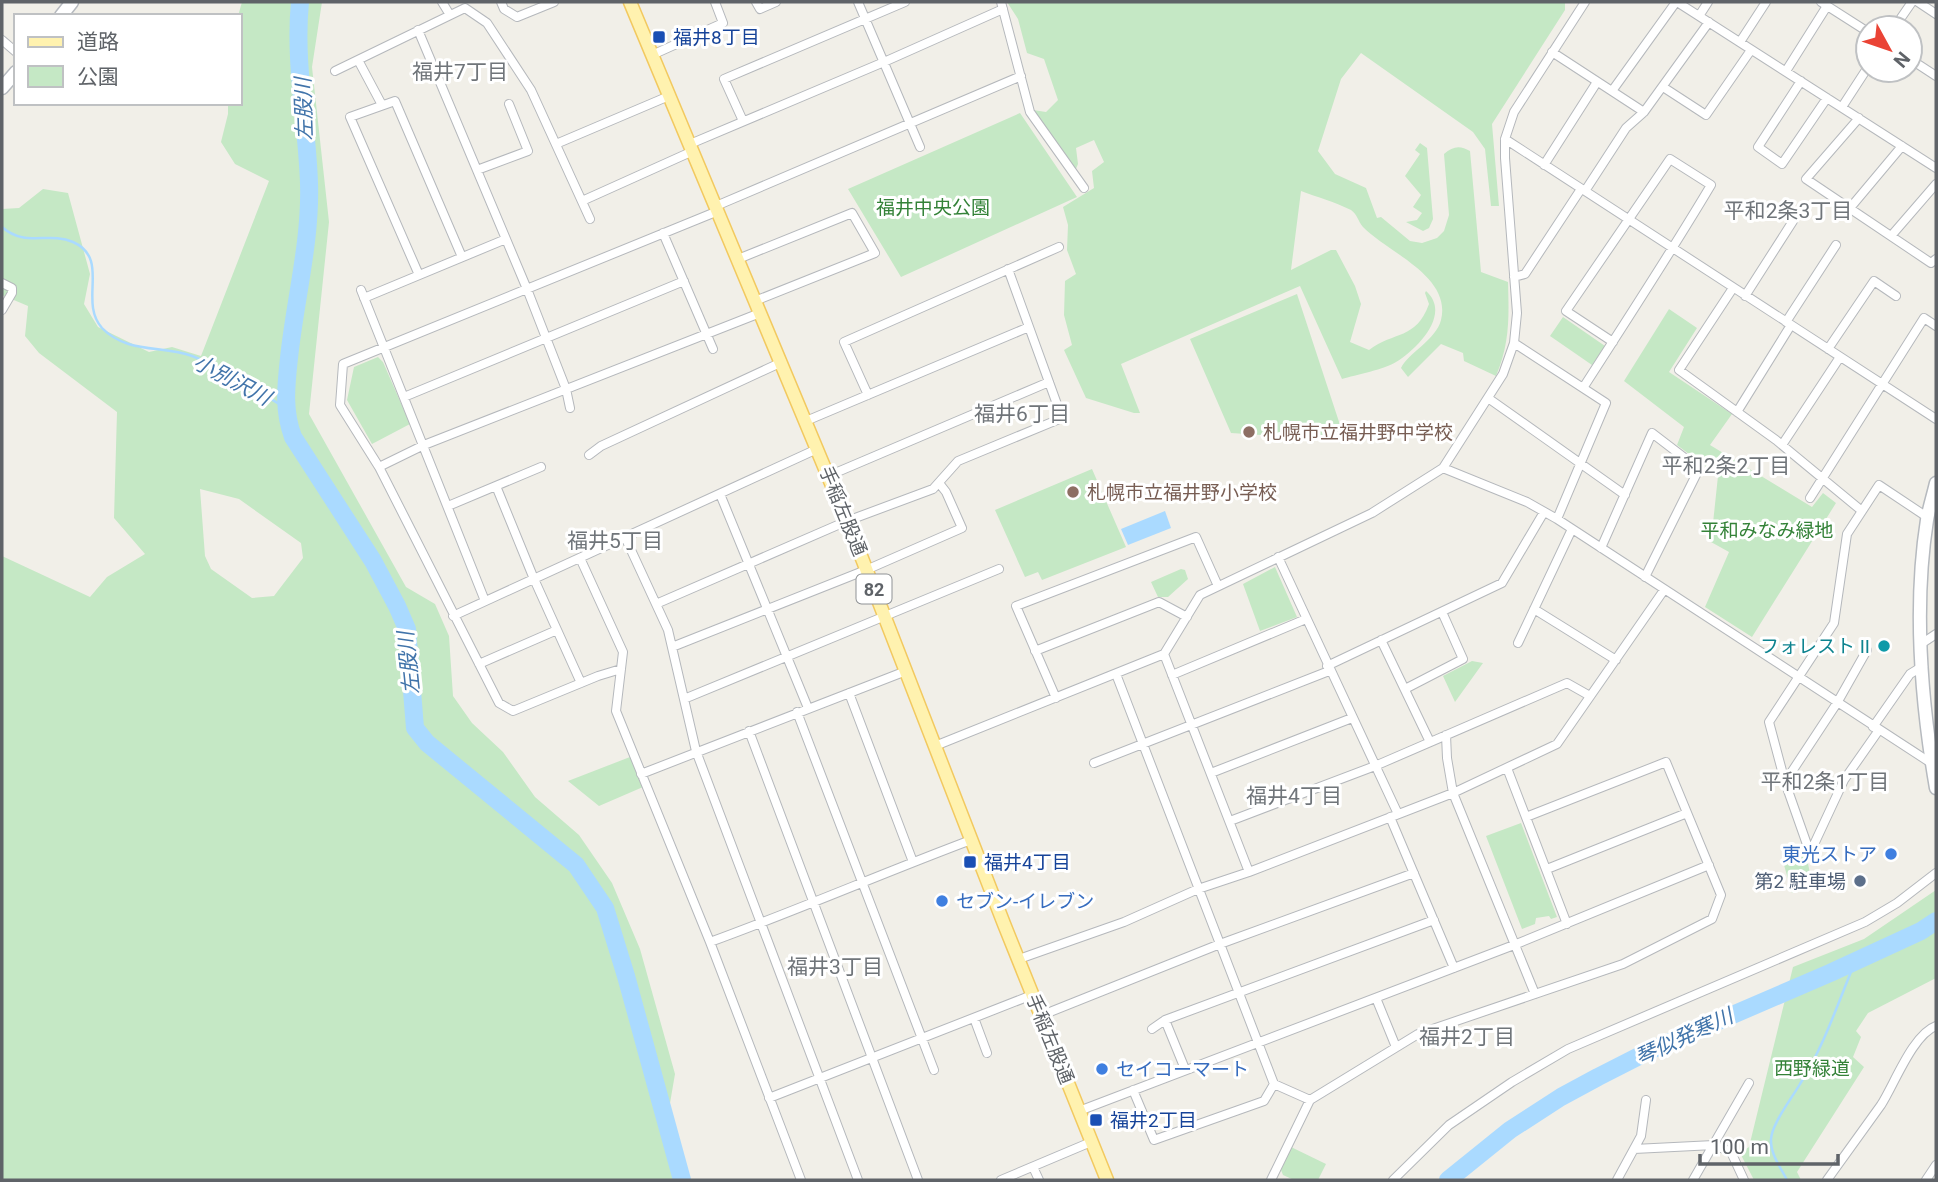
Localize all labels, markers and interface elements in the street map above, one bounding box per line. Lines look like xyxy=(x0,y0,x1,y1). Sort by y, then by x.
legend xyxy=(14,14,242,105)
north arrow xyxy=(1854,14,1924,84)
place label: 福井8丁目 xyxy=(673,26,760,49)
marker: 福井8丁目 xyxy=(651,29,667,45)
text: 道路 xyxy=(77,30,119,54)
text: N xyxy=(1889,47,1915,72)
district label: 福井7丁目 xyxy=(412,60,508,84)
text: 公園 xyxy=(77,65,119,89)
water label: 左股川 xyxy=(291,75,317,141)
park label: 福井中央公園 xyxy=(876,196,990,219)
district label: 平和2条3丁目 xyxy=(1724,199,1852,223)
water label: 小別沢川 xyxy=(189,350,276,411)
district label: 福井6丁目 xyxy=(974,402,1070,426)
place label: 札幌市立福井野中学校 xyxy=(1263,421,1453,444)
marker: 札幌市立福井野中学校 xyxy=(1241,424,1257,440)
district label: 平和2条2丁目 xyxy=(1662,454,1790,478)
street label: 手稲左股通 xyxy=(815,463,871,559)
place label: 札幌市立福井野小学校 xyxy=(1087,481,1277,504)
marker: 札幌市立福井野小学校 xyxy=(1065,484,1081,500)
park label: 平和みなみ緑地 xyxy=(1700,519,1834,542)
district label: 福井5丁目 xyxy=(567,529,663,553)
road number: 82 xyxy=(856,574,892,604)
water label: 左股川 xyxy=(394,628,424,696)
place label: フォレスト II xyxy=(1760,635,1870,658)
marker: フォレスト II xyxy=(1876,638,1892,654)
district label: 平和2条1丁目 xyxy=(1761,770,1889,794)
district label: 福井4丁目 xyxy=(1246,784,1342,808)
place label: 東光ストア xyxy=(1782,843,1877,866)
marker: 東光ストア xyxy=(1883,846,1899,862)
place label: 福井4丁目 xyxy=(984,851,1071,874)
marker: 福井4丁目 xyxy=(962,854,978,870)
place label: 第2 駐車場 xyxy=(1755,870,1846,893)
marker: 第2 駐車場 xyxy=(1852,873,1868,889)
place label: セブン-イレブン xyxy=(956,890,1094,913)
marker: セブン-イレブン xyxy=(934,893,950,909)
district label: 福井3丁目 xyxy=(787,955,883,979)
street label: 手稲左股通 xyxy=(1022,991,1078,1087)
water label: 琴似発寒川 xyxy=(1631,1003,1738,1070)
district label: 福井2丁目 xyxy=(1419,1025,1515,1049)
park label: 西野緑道 xyxy=(1774,1057,1850,1080)
place label: セイコーマート xyxy=(1116,1058,1249,1081)
marker: セイコーマート xyxy=(1094,1061,1110,1077)
place label: 福井2丁目 xyxy=(1110,1109,1197,1132)
marker: 福井2丁目 xyxy=(1088,1112,1104,1128)
scale bar xyxy=(1700,1122,1838,1166)
text: 100 m xyxy=(1710,1135,1769,1159)

